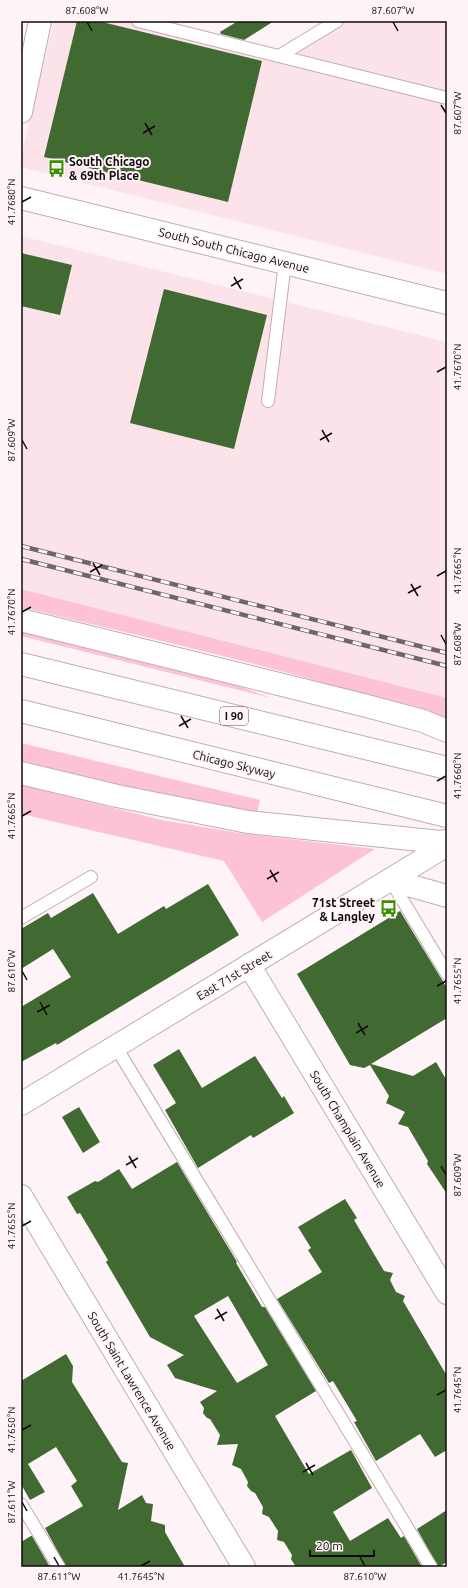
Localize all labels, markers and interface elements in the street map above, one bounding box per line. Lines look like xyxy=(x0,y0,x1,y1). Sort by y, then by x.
text: 87.608°W xyxy=(65,5,109,16)
text: 87.607°W xyxy=(371,5,415,16)
text: 87.607°W xyxy=(452,91,463,135)
place label: South Chicago & 69th Place xyxy=(69,155,150,182)
bus stop icon: South Chicago & 69th Place xyxy=(46,158,66,178)
text: 41.7680°N xyxy=(6,179,17,225)
street label: South South Chicago Avenue xyxy=(157,225,311,275)
text: 41.7670°N xyxy=(452,344,463,390)
text: 87.609°W xyxy=(6,418,17,462)
text: 41.7665°N xyxy=(452,548,463,594)
text: 41.7670°N xyxy=(6,589,17,635)
text: 87.608°W xyxy=(452,622,463,666)
road number: I 90 xyxy=(220,707,248,725)
street label: Chicago Skyway xyxy=(191,747,277,781)
text: 41.7660°N xyxy=(452,753,463,799)
text: 41.7665°N xyxy=(6,793,17,839)
place label: 71st Street & Langley xyxy=(312,896,376,923)
bus stop icon: 71st Street & Langley xyxy=(378,899,398,919)
street label: East 71st Street xyxy=(194,947,274,1003)
text: 87.610°W xyxy=(6,949,17,993)
text: 41.7655°N xyxy=(452,958,463,1004)
street label: South Champlain Avenue xyxy=(308,1068,388,1190)
text: 87.609°W xyxy=(452,1153,463,1197)
text: 41.7655°N xyxy=(6,1203,17,1249)
street label: South Saint Lawrence Avenue xyxy=(85,1309,179,1453)
text: 41.7645°N xyxy=(452,1367,463,1413)
text: 41.7650°N xyxy=(6,1407,17,1453)
text: 87.611°W xyxy=(6,1480,17,1524)
scale bar xyxy=(310,1532,374,1558)
text: 20 m xyxy=(316,1539,343,1552)
text: 87.611°W xyxy=(37,1571,81,1582)
text: 41.7645°N xyxy=(118,1571,164,1582)
text: 87.610°W xyxy=(343,1571,387,1582)

